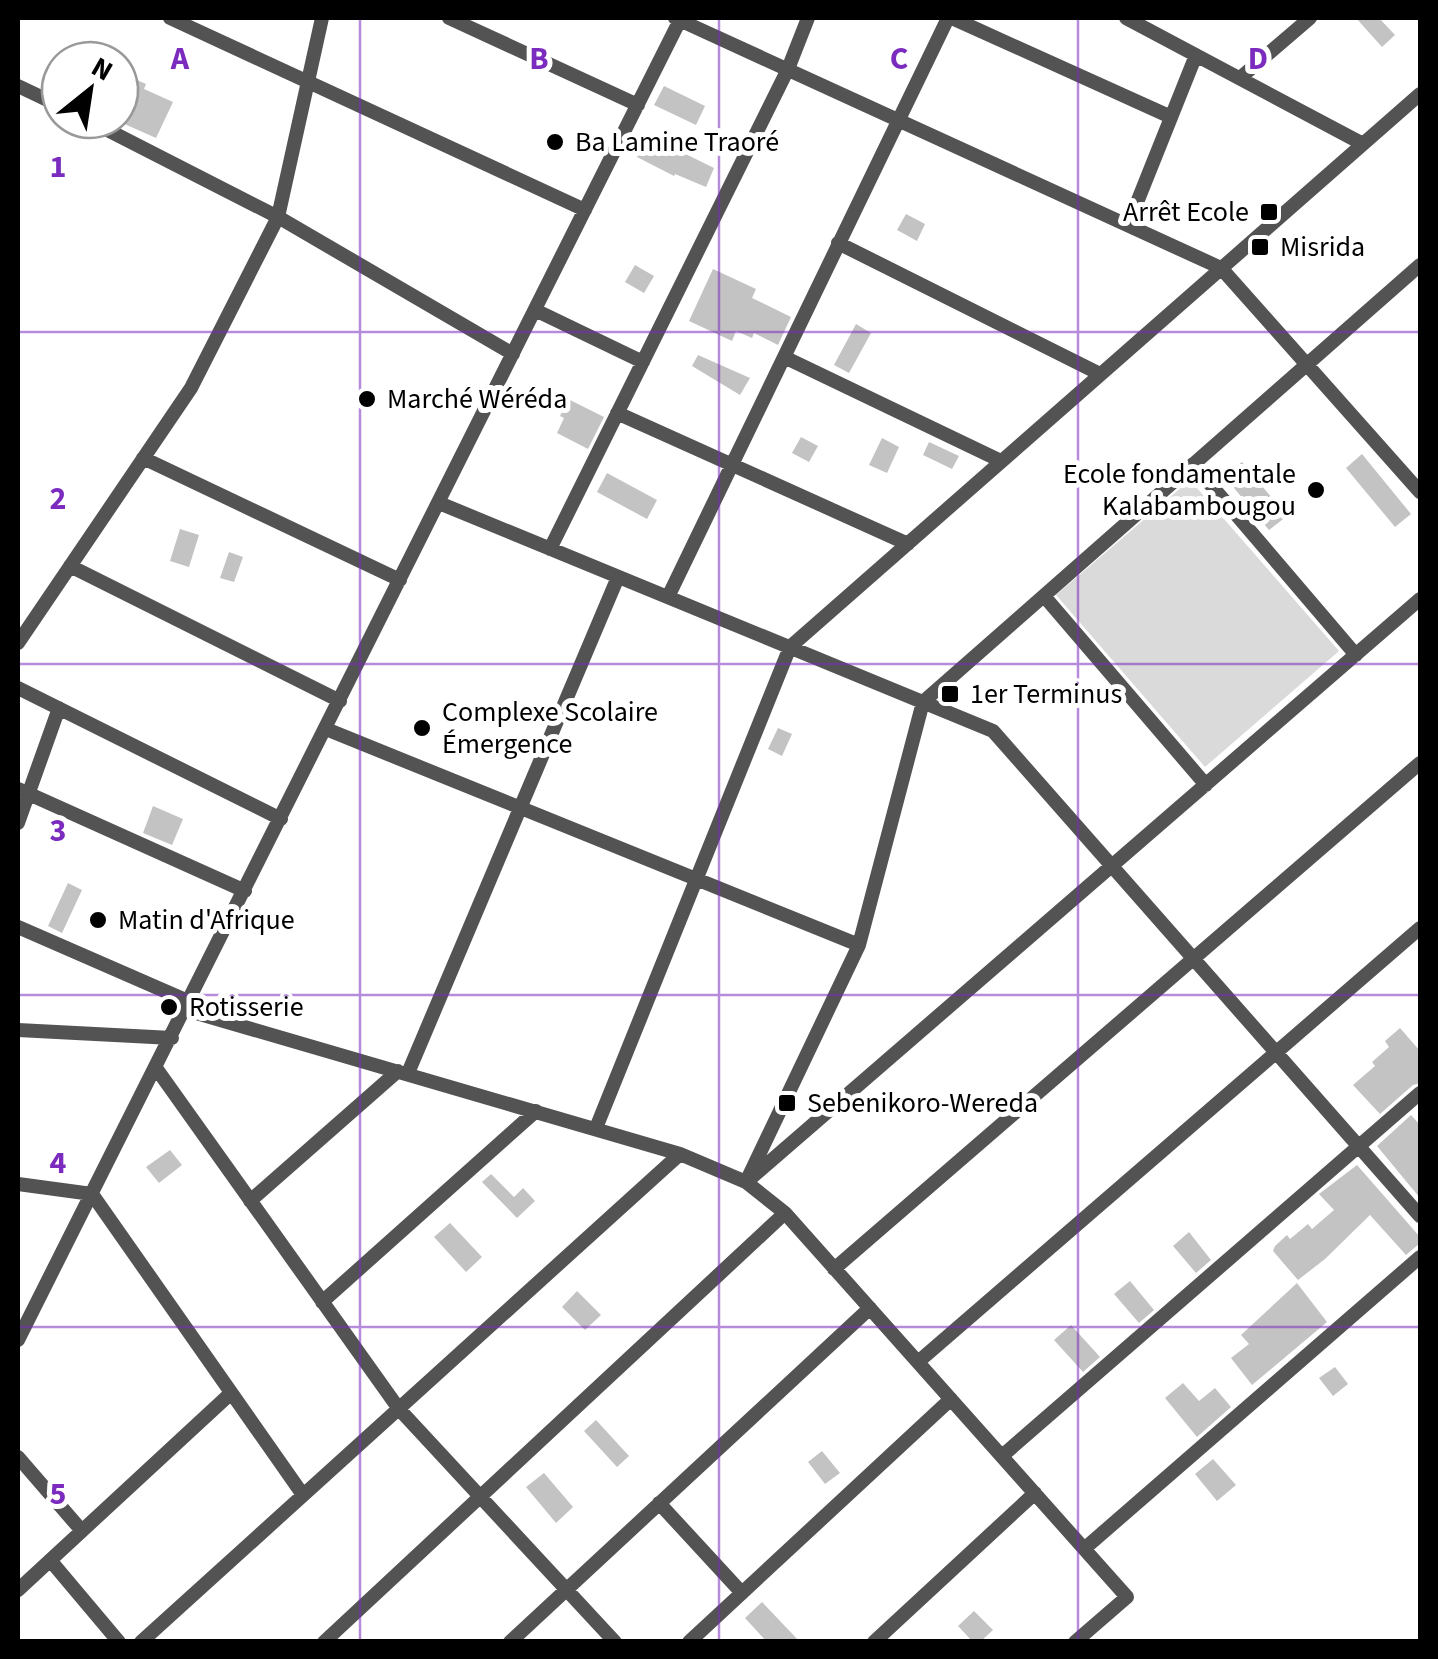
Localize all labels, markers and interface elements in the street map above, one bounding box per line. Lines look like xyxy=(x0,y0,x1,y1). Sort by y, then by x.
text: A xyxy=(170,36,190,82)
text: B xyxy=(529,36,549,82)
text: C xyxy=(890,36,908,82)
text: D xyxy=(1248,36,1268,82)
north arrow xyxy=(40,40,140,140)
text: N xyxy=(84,47,120,91)
place label: Ba Lamine Traoré xyxy=(575,122,779,162)
marker: Ba Lamine Traoré xyxy=(544,131,566,153)
text: 1 xyxy=(50,144,66,190)
place label: Arrêt Ecole xyxy=(1123,192,1249,232)
marker: Arrêt Ecole xyxy=(1258,201,1280,223)
place label: Misrida xyxy=(1280,227,1365,267)
marker: Misrida xyxy=(1249,236,1271,258)
place label: Marché Wéréda xyxy=(387,379,567,419)
marker: Marché Wéréda xyxy=(356,388,378,410)
place label: Ecole fondamentale Kalabambougou xyxy=(1063,454,1296,526)
text: 2 xyxy=(50,476,66,522)
marker: Ecole fondamentale Kalabambougou xyxy=(1305,479,1327,501)
place label: 1er Terminus xyxy=(970,674,1122,714)
marker: 1er Terminus xyxy=(939,683,961,705)
place label: Complexe Scolaire Émergence xyxy=(442,692,658,764)
marker: Complexe Scolaire Émergence xyxy=(411,717,433,739)
text: 3 xyxy=(50,808,66,854)
place label: Matin d'Afrique xyxy=(118,900,295,940)
marker: Matin d'Afrique xyxy=(87,909,109,931)
place label: Rotisserie xyxy=(189,987,304,1027)
marker: Rotisserie xyxy=(158,996,180,1018)
place label: Sebenikoro-Wereda xyxy=(807,1083,1038,1123)
marker: Sebenikoro-Wereda xyxy=(776,1092,798,1114)
text: 4 xyxy=(50,1140,67,1186)
text: 5 xyxy=(50,1471,66,1517)

